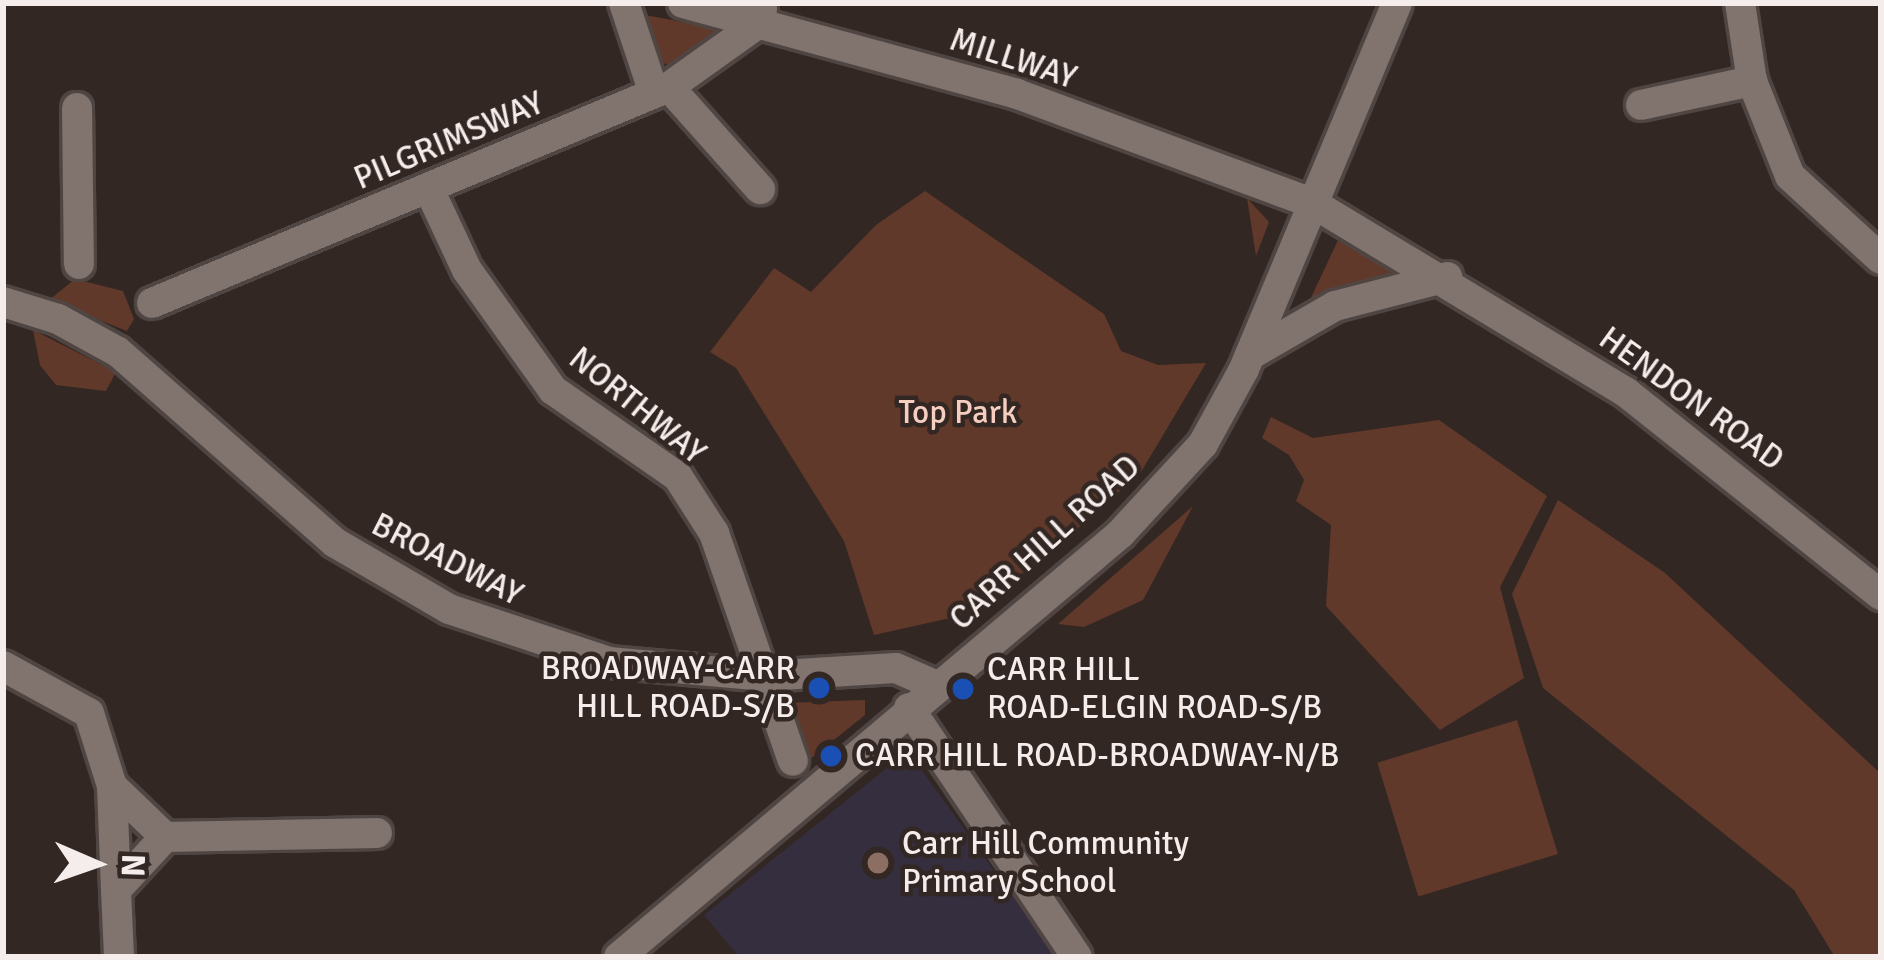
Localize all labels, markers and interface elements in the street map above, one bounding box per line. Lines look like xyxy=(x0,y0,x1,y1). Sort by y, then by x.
street label: MILLWAY xyxy=(945,20,1081,98)
street label: PILGRIMSWAY xyxy=(348,83,550,199)
street label: HENDON ROAD xyxy=(1591,319,1791,479)
street label: NORTHWAY xyxy=(561,339,713,473)
park label: Top Park xyxy=(899,393,1017,433)
street label: CARR HILL ROAD xyxy=(942,447,1148,639)
street label: BROADWAY xyxy=(365,505,529,615)
place label: BROADWAY-CARR HILL ROAD-S/B xyxy=(541,649,795,727)
place label: CARR HILL ROAD-ELGIN ROAD-S/B xyxy=(987,650,1322,728)
marker: BROADWAY-CARR HILL ROAD-S/B xyxy=(806,675,832,701)
marker: CARR HILL ROAD-ELGIN ROAD-S/B xyxy=(950,676,976,702)
place label: CARR HILL ROAD-BROADWAY-N/B xyxy=(855,736,1339,776)
marker: CARR HILL ROAD-BROADWAY-N/B xyxy=(818,743,844,769)
north arrow xyxy=(36,804,156,924)
place label: Carr Hill Community Primary School xyxy=(902,824,1189,902)
marker: Carr Hill Community Primary School xyxy=(865,850,891,876)
text: N xyxy=(112,853,153,877)

